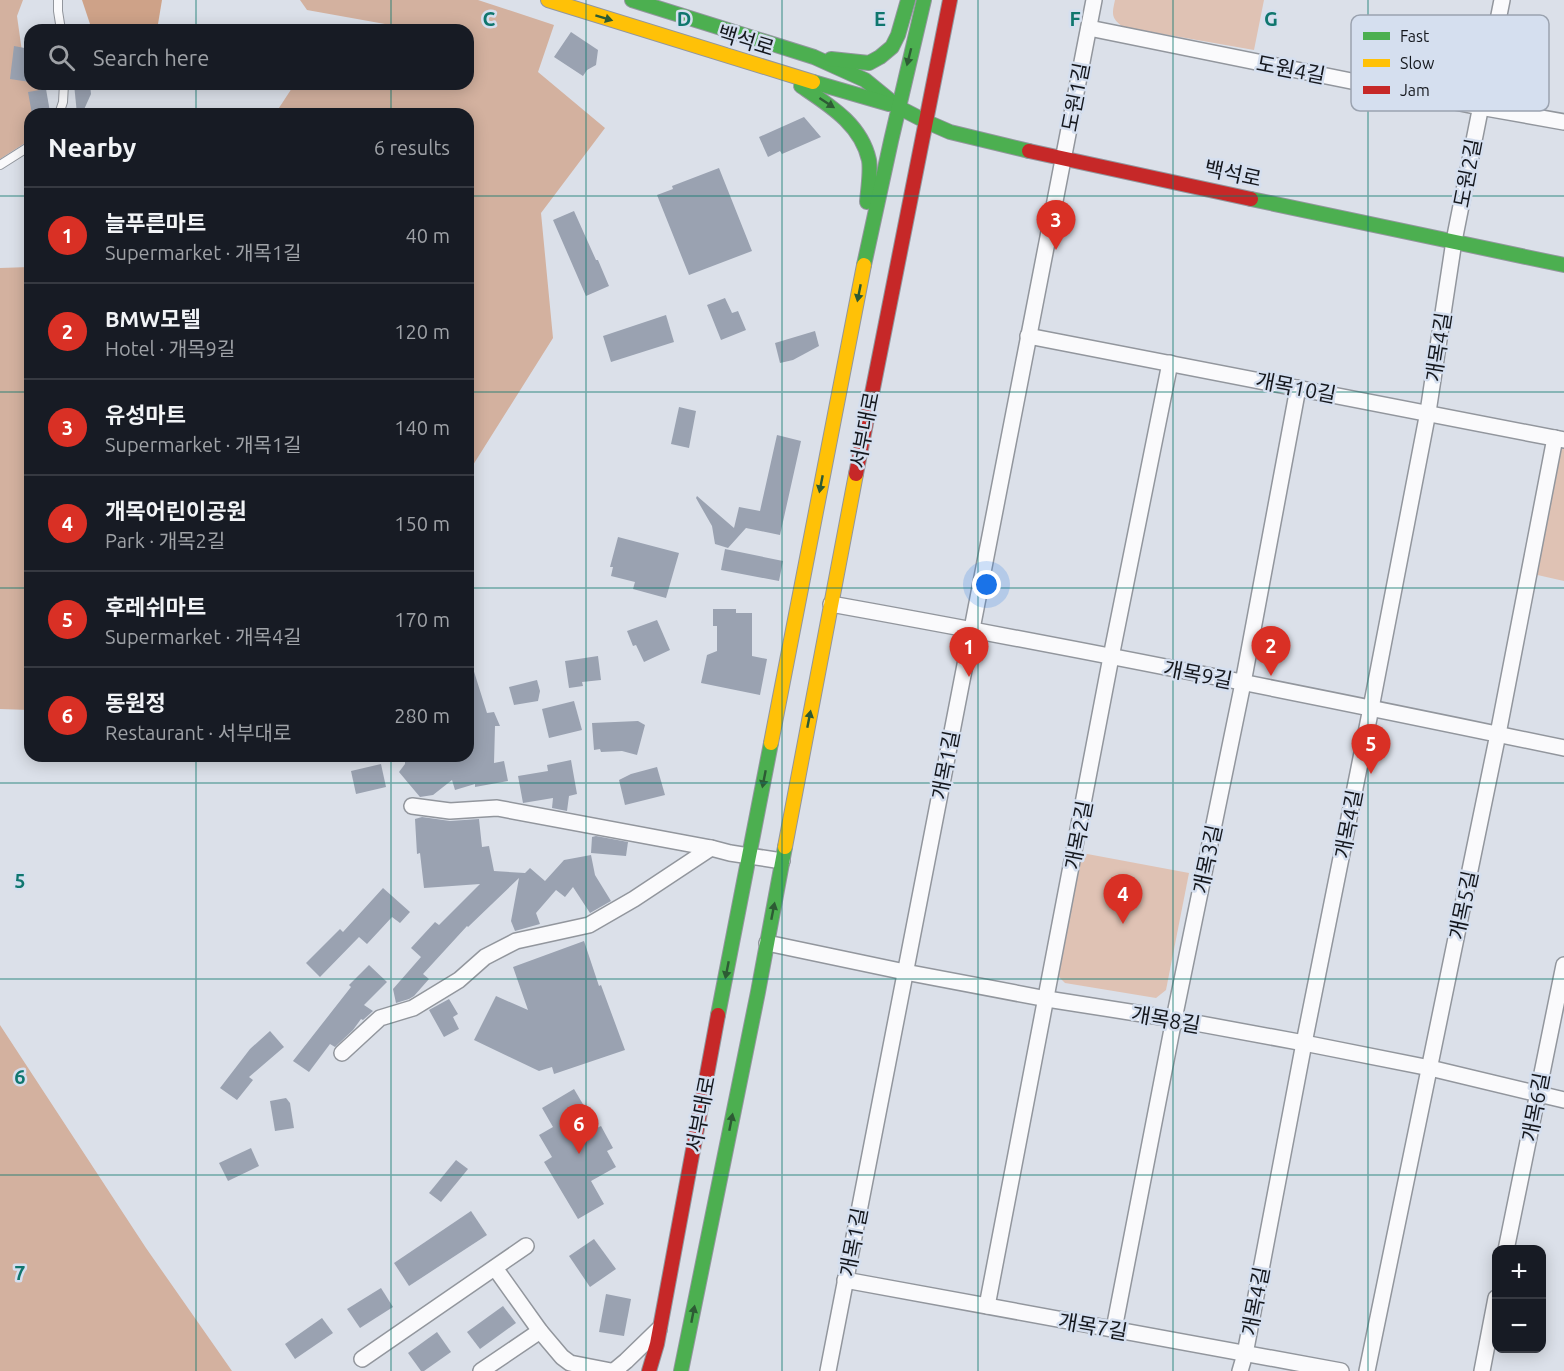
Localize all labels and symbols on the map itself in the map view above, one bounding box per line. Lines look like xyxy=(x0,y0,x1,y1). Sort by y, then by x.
text: C xyxy=(483,7,496,30)
text: D xyxy=(677,7,691,30)
text: E xyxy=(874,7,886,30)
text: F xyxy=(1069,7,1081,30)
text: G xyxy=(1264,7,1278,30)
one-way arrow xyxy=(595,13,613,23)
legend xyxy=(1351,15,1549,111)
street label: 백석로 xyxy=(715,20,777,60)
text: Fast xyxy=(1400,27,1430,45)
one-way arrow xyxy=(904,48,914,66)
street label: 도원4길 xyxy=(1254,51,1328,87)
text: Slow xyxy=(1400,54,1435,72)
street label: 도원1길 xyxy=(1057,60,1093,134)
text: Jam xyxy=(1400,81,1430,99)
one-way arrow xyxy=(819,98,835,109)
street label: 도원2길 xyxy=(1449,136,1485,210)
street label: 백석로 xyxy=(1202,155,1264,191)
pin: 3 xyxy=(1036,200,1076,250)
one-way arrow xyxy=(854,284,863,303)
street label: 개목4길 xyxy=(1421,311,1455,383)
street label: 개목10길 xyxy=(1254,367,1338,407)
street label: 서부대로 xyxy=(845,390,883,470)
one-way arrow xyxy=(816,475,825,494)
your location xyxy=(972,570,1001,599)
pin: 2 xyxy=(1252,626,1290,676)
pin: 1 xyxy=(950,628,988,677)
street label: 개목9길 xyxy=(1161,656,1235,692)
one-way arrow xyxy=(805,709,814,728)
pin: 5 xyxy=(1352,724,1390,774)
street label: 개목1길 xyxy=(927,728,963,802)
one-way arrow xyxy=(759,769,768,788)
street label: 개목4길 xyxy=(1330,787,1366,861)
street label: 개목2길 xyxy=(1060,798,1096,872)
street label: 개목3길 xyxy=(1188,822,1226,896)
street label: 개목5길 xyxy=(1444,868,1482,942)
text: 5 xyxy=(14,869,26,892)
pin: 4 xyxy=(1104,874,1142,924)
one-way arrow xyxy=(769,901,778,920)
one-way arrow xyxy=(722,961,731,980)
street label: 개목8길 xyxy=(1130,1001,1202,1037)
text: 6 xyxy=(14,1065,26,1088)
street label: 개목6길 xyxy=(1517,1070,1553,1144)
street label: 서부대로 xyxy=(681,1074,719,1154)
pin: 6 xyxy=(560,1104,598,1154)
one-way arrow xyxy=(727,1113,736,1132)
street label: 개목1길 xyxy=(835,1205,871,1279)
text: 7 xyxy=(14,1261,26,1284)
street label: 개목4길 xyxy=(1237,1264,1273,1338)
one-way arrow xyxy=(689,1304,698,1323)
street label: 개목7길 xyxy=(1057,1308,1129,1344)

